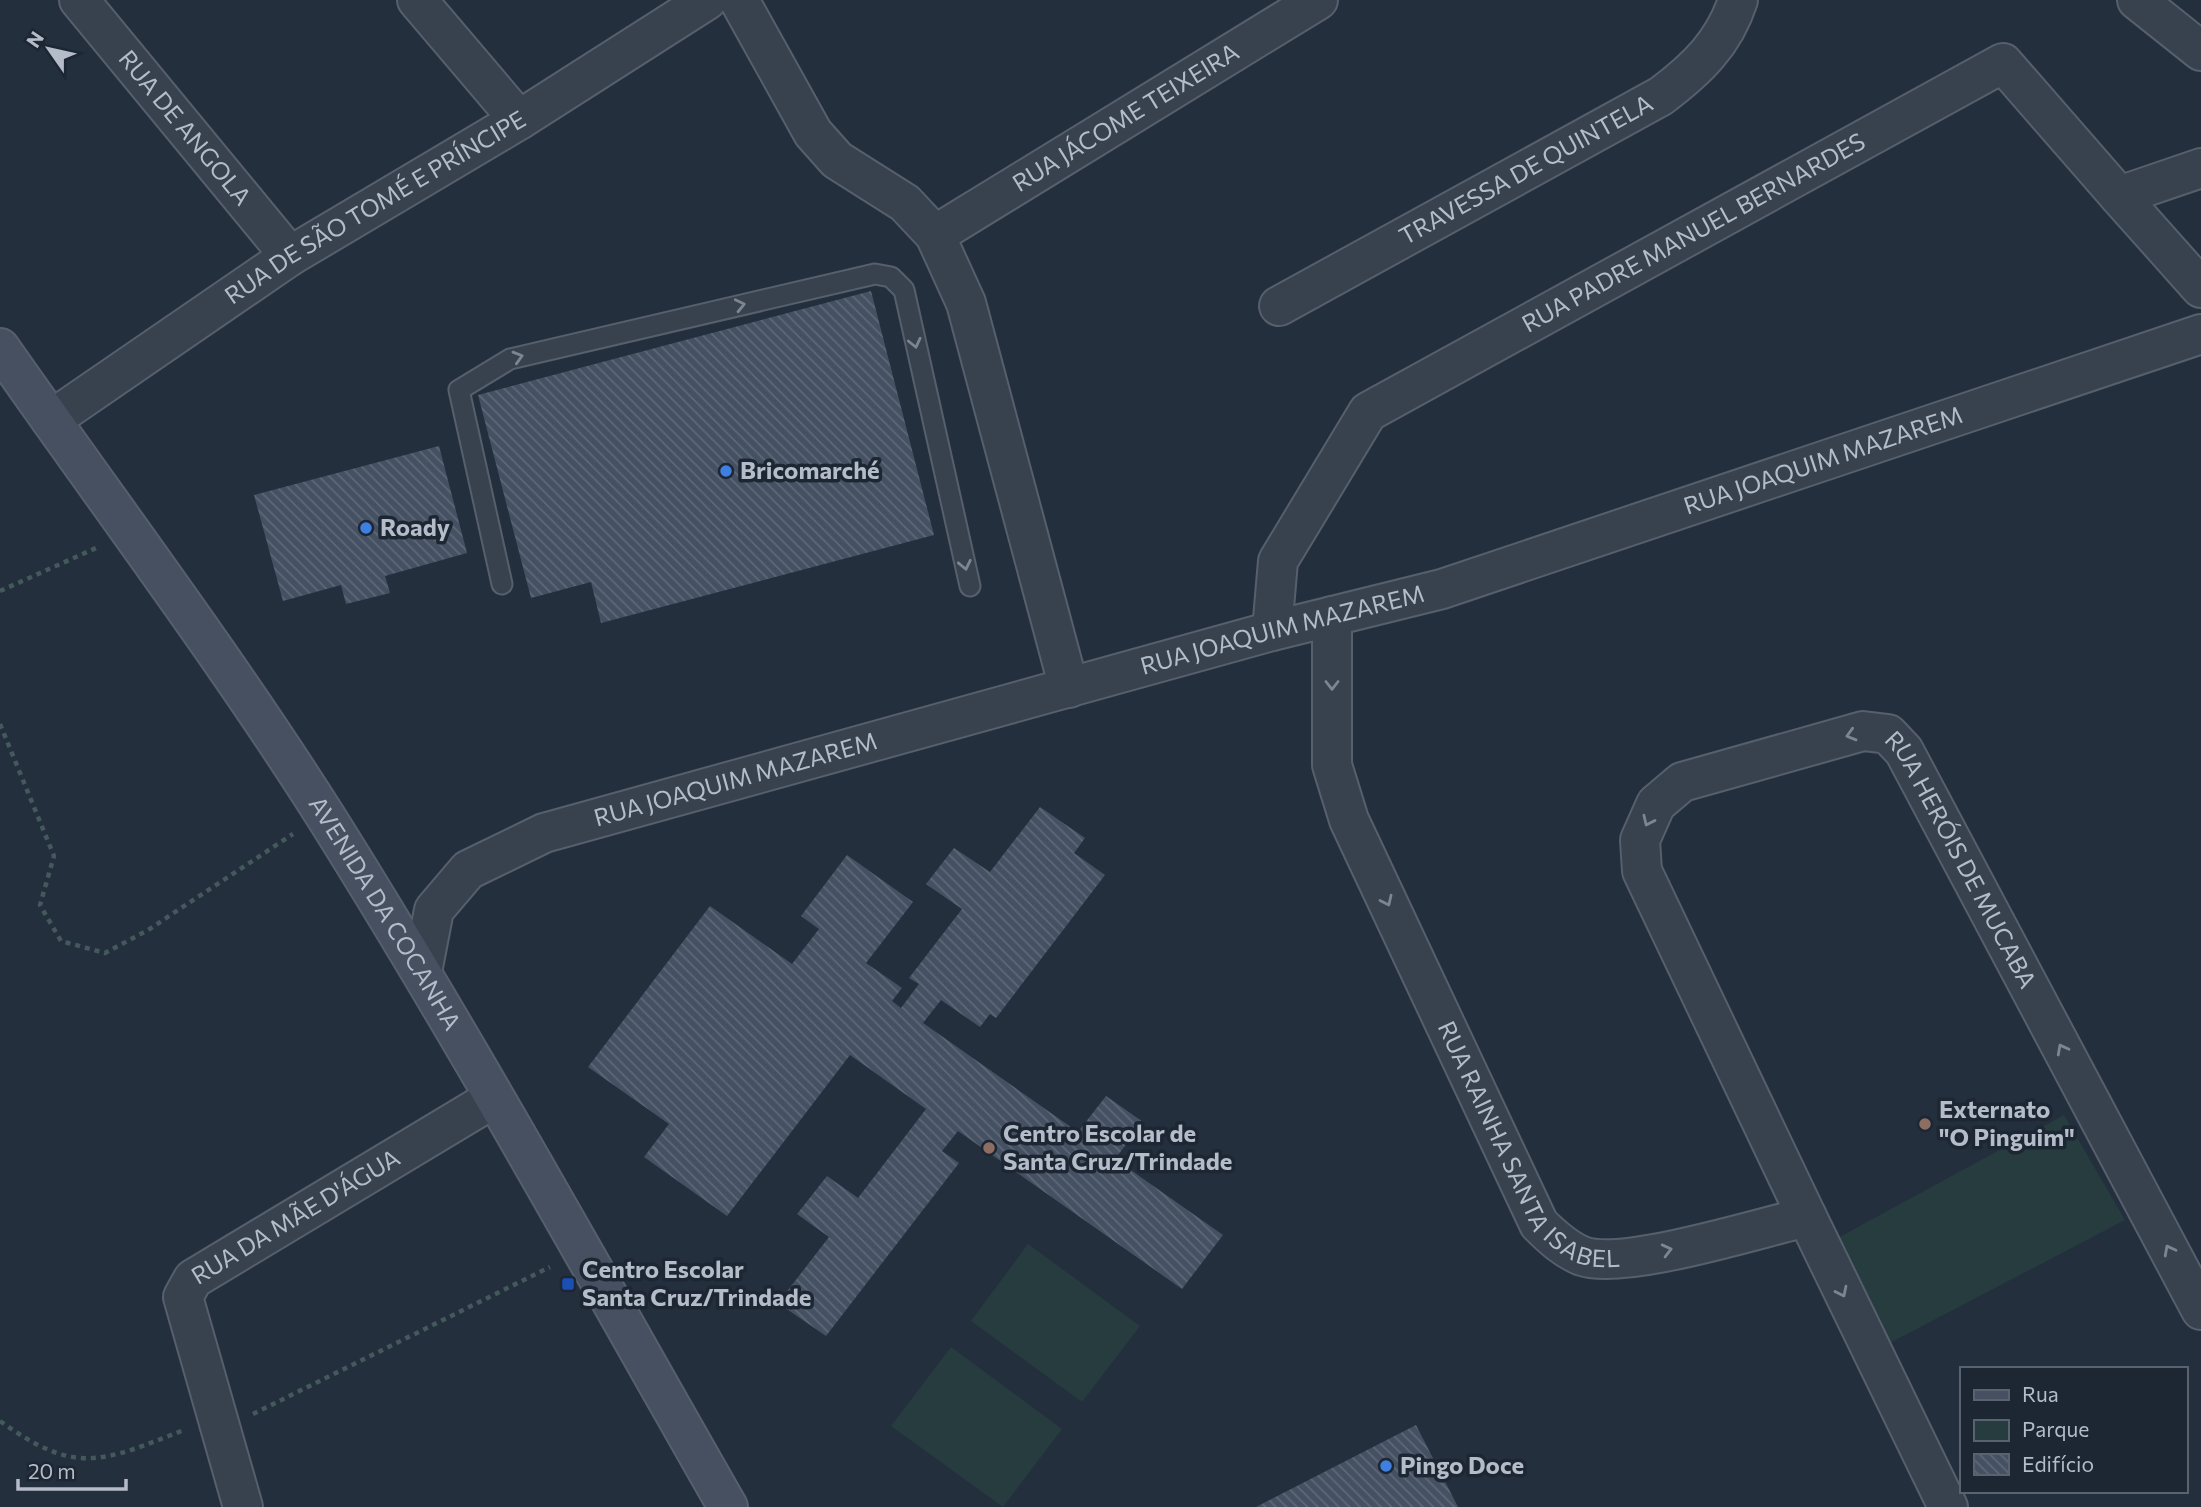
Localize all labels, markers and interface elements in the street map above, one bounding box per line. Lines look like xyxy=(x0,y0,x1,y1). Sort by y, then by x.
north arrow xyxy=(14,14,84,84)
text: N xyxy=(21,27,48,52)
street label: RUA JÁCOME TEIXEIRA xyxy=(1007,36,1244,197)
street label: RUA DE ANGOLA xyxy=(113,44,258,211)
street label: TRAVESSA DE QUINTELA xyxy=(1394,88,1657,250)
street label: RUA DE SÃO TOMÉ E PRÍNCIPE xyxy=(219,103,530,309)
street label: RUA PADRE MANUEL BERNARDES xyxy=(1516,126,1870,338)
one-way arrow xyxy=(734,299,746,313)
one-way arrow xyxy=(907,337,922,349)
one-way arrow xyxy=(512,351,524,365)
street label: RUA JOAQUIM MAZAREM xyxy=(1680,399,1966,520)
place label: Bricomarché xyxy=(740,455,880,484)
marker: Bricomarché xyxy=(718,463,734,479)
place label: Roady xyxy=(380,512,450,541)
marker: Roady xyxy=(358,520,374,536)
one-way arrow xyxy=(956,559,971,571)
street label: RUA JOAQUIM MAZAREM xyxy=(1137,578,1427,680)
one-way arrow xyxy=(1324,680,1340,690)
street label: RUA HERÓIS DE MUCABA xyxy=(1880,724,2043,993)
street label: RUA JOAQUIM MAZAREM xyxy=(590,725,880,831)
one-way arrow xyxy=(1845,726,1857,741)
street label: AVENIDA DA COCANHA xyxy=(304,790,468,1035)
one-way arrow xyxy=(1643,813,1657,826)
one-way arrow xyxy=(1379,894,1393,906)
street label: RUA RAINHA SANTA ISABEL xyxy=(1433,1016,1620,1272)
one-way arrow xyxy=(2057,1044,2071,1056)
place label: Externato "O Pinguim" xyxy=(1939,1094,2075,1151)
marker: Externato "O Pinguim" xyxy=(1917,1116,1933,1132)
place label: Centro Escolar de Santa Cruz/Trindade xyxy=(1003,1118,1232,1175)
marker: Centro Escolar de Santa Cruz/Trindade xyxy=(981,1140,997,1156)
street label: RUA DA MÃE D'ÁGUA xyxy=(186,1142,405,1290)
one-way arrow xyxy=(1660,1244,1672,1258)
one-way arrow xyxy=(2164,1245,2177,1257)
place label: Centro Escolar Santa Cruz/Trindade xyxy=(582,1254,811,1311)
marker: Centro Escolar Santa Cruz/Trindade xyxy=(560,1276,576,1292)
one-way arrow xyxy=(1834,1285,1848,1297)
legend xyxy=(1960,1367,2187,1493)
text: Rua xyxy=(2022,1381,2059,1406)
text: Parque xyxy=(2022,1416,2089,1441)
scale bar xyxy=(18,1448,126,1492)
place label: Pingo Doce xyxy=(1400,1450,1524,1479)
text: Edifício xyxy=(2022,1451,2094,1476)
text: 20 m xyxy=(28,1458,76,1483)
marker: Pingo Doce xyxy=(1378,1458,1394,1474)

